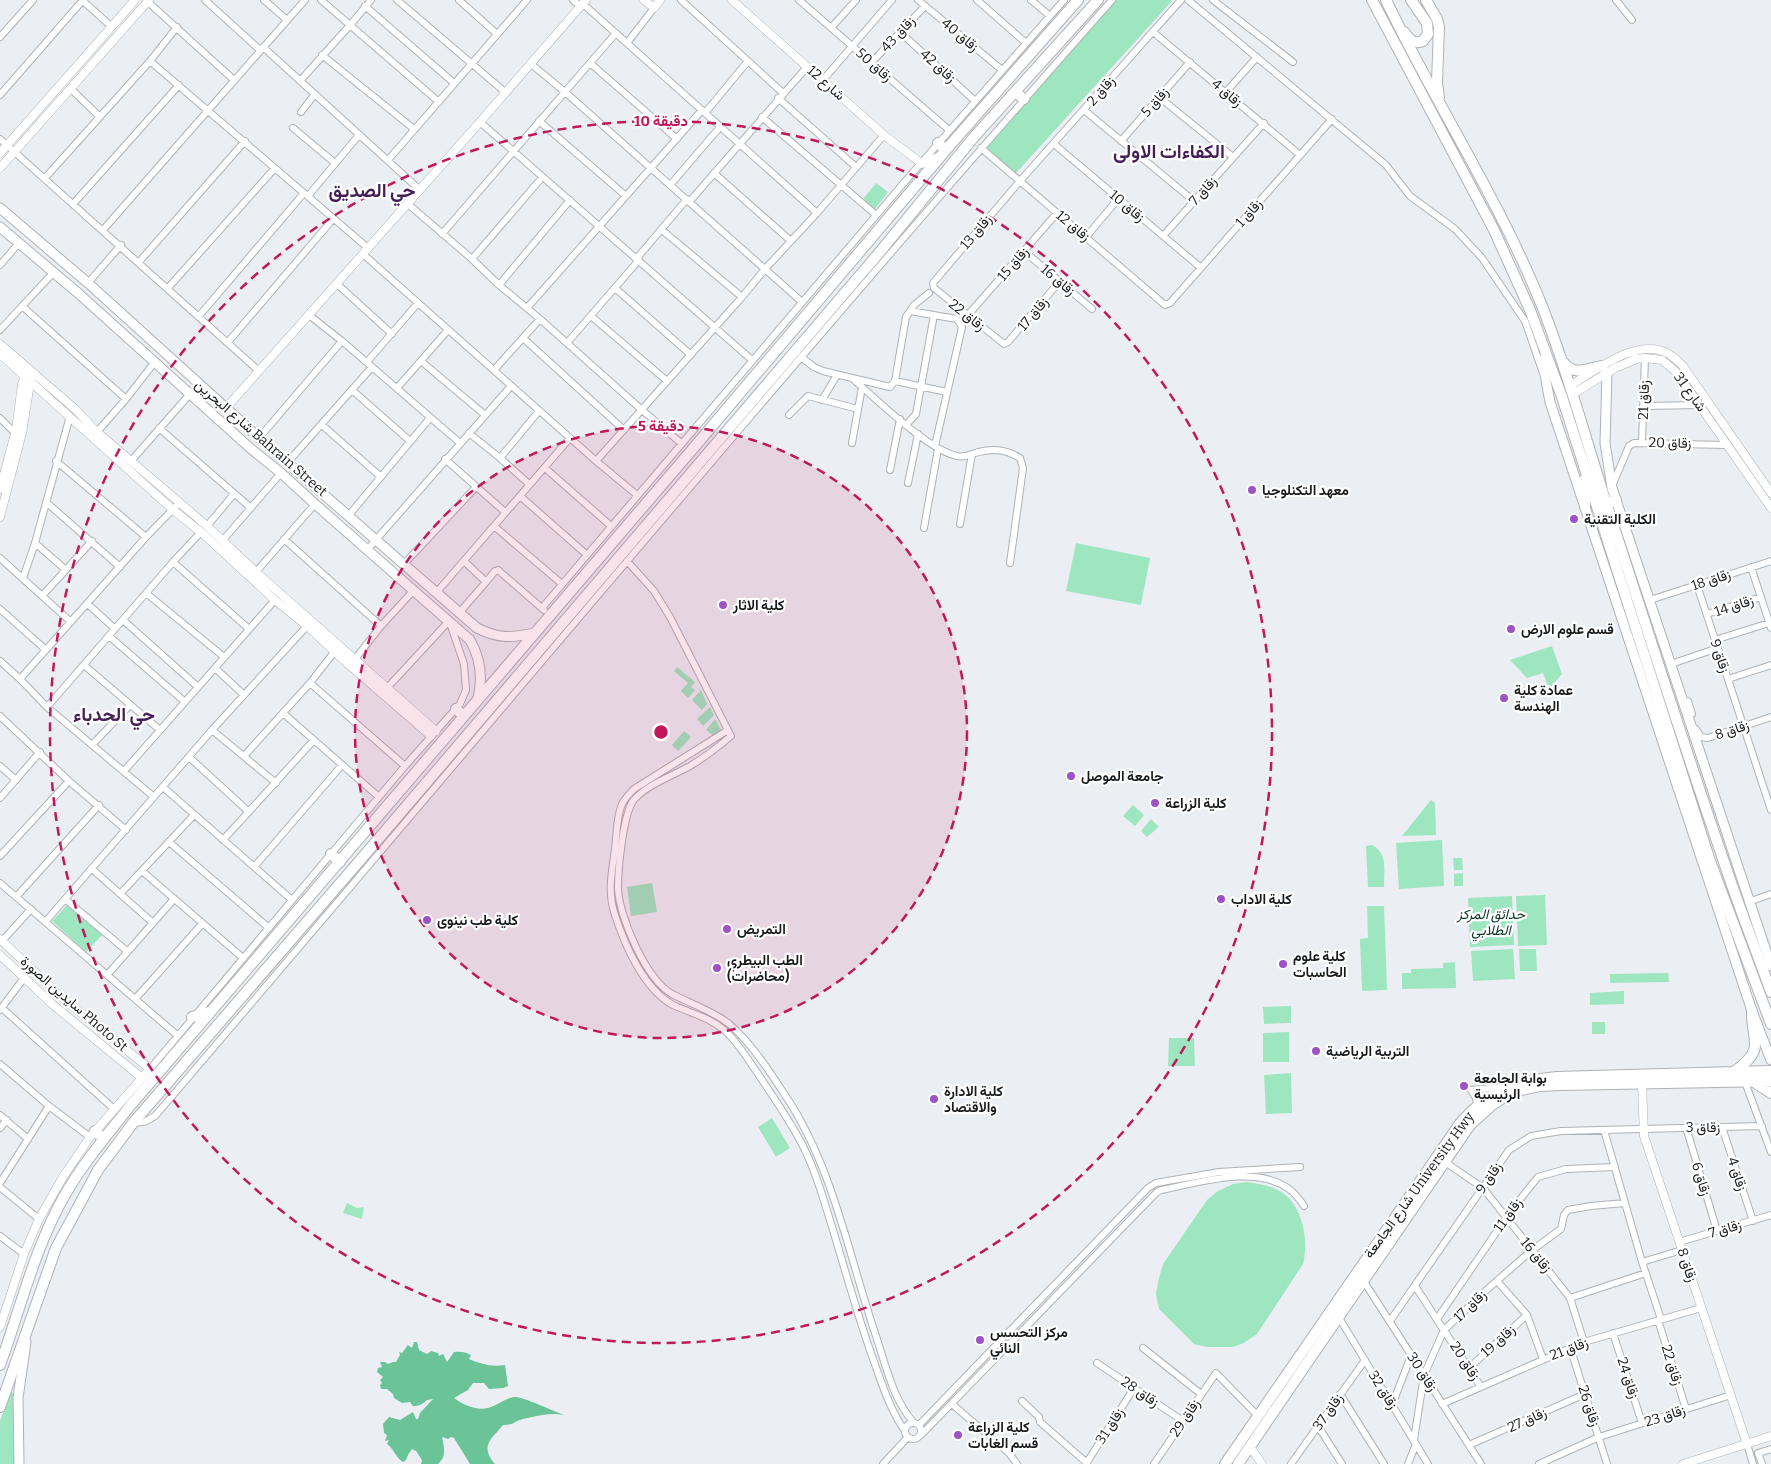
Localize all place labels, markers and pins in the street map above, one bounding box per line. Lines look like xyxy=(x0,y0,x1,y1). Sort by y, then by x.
place label: معهد التكنلوجيا xyxy=(1262,482,1349,499)
marker: معهد التكنلوجيا xyxy=(1246,484,1258,496)
place label: الكلية التقنية xyxy=(1584,511,1656,528)
marker: الكلية التقنية xyxy=(1568,513,1580,525)
place label: كلية الاثار xyxy=(732,597,784,614)
marker: كلية الاثار xyxy=(717,599,729,611)
place label: قسم علوم الارض xyxy=(1521,621,1614,638)
marker: قسم علوم الارض xyxy=(1505,623,1517,635)
place label: عمادة كلية الهندسة xyxy=(1514,682,1573,715)
marker: عمادة كلية الهندسة xyxy=(1498,692,1510,704)
centre of rings xyxy=(652,723,670,741)
place label: جامعة الموصل xyxy=(1081,768,1164,785)
marker: جامعة الموصل xyxy=(1065,770,1077,782)
place label: كلية الزراعة xyxy=(1165,795,1227,812)
marker: كلية الزراعة xyxy=(1149,797,1161,809)
place label: كلية الاداب xyxy=(1231,891,1292,908)
marker: كلية الاداب xyxy=(1215,893,1227,905)
place label: كلية طب نينوى xyxy=(437,912,518,929)
marker: كلية طب نينوى xyxy=(421,914,433,926)
place label: التمريض xyxy=(737,921,786,938)
marker: التمريض xyxy=(721,923,733,935)
place label: كلية علوم الحاسبات xyxy=(1293,948,1347,981)
place label: الطب البيطري (محاضرات) xyxy=(727,952,803,985)
marker: كلية علوم الحاسبات xyxy=(1277,958,1289,970)
marker: الطب البيطري (محاضرات) xyxy=(711,962,723,974)
place label: التربية الرياضية xyxy=(1326,1043,1410,1060)
marker: التربية الرياضية xyxy=(1310,1045,1322,1057)
place label: بوابة الجامعة الرئيسية xyxy=(1474,1070,1547,1103)
marker: بوابة الجامعة الرئيسية xyxy=(1458,1080,1470,1092)
place label: كلية الادارة والاقتصاد xyxy=(944,1083,1003,1116)
marker: كلية الادارة والاقتصاد xyxy=(928,1093,940,1105)
place label: مركز التحسس النائي xyxy=(990,1324,1068,1360)
marker: مركز التحسس النائي xyxy=(974,1334,986,1346)
place label: كلية الزراعة قسم الغابات xyxy=(968,1419,1038,1452)
marker: كلية الزراعة قسم الغابات xyxy=(952,1429,964,1441)

